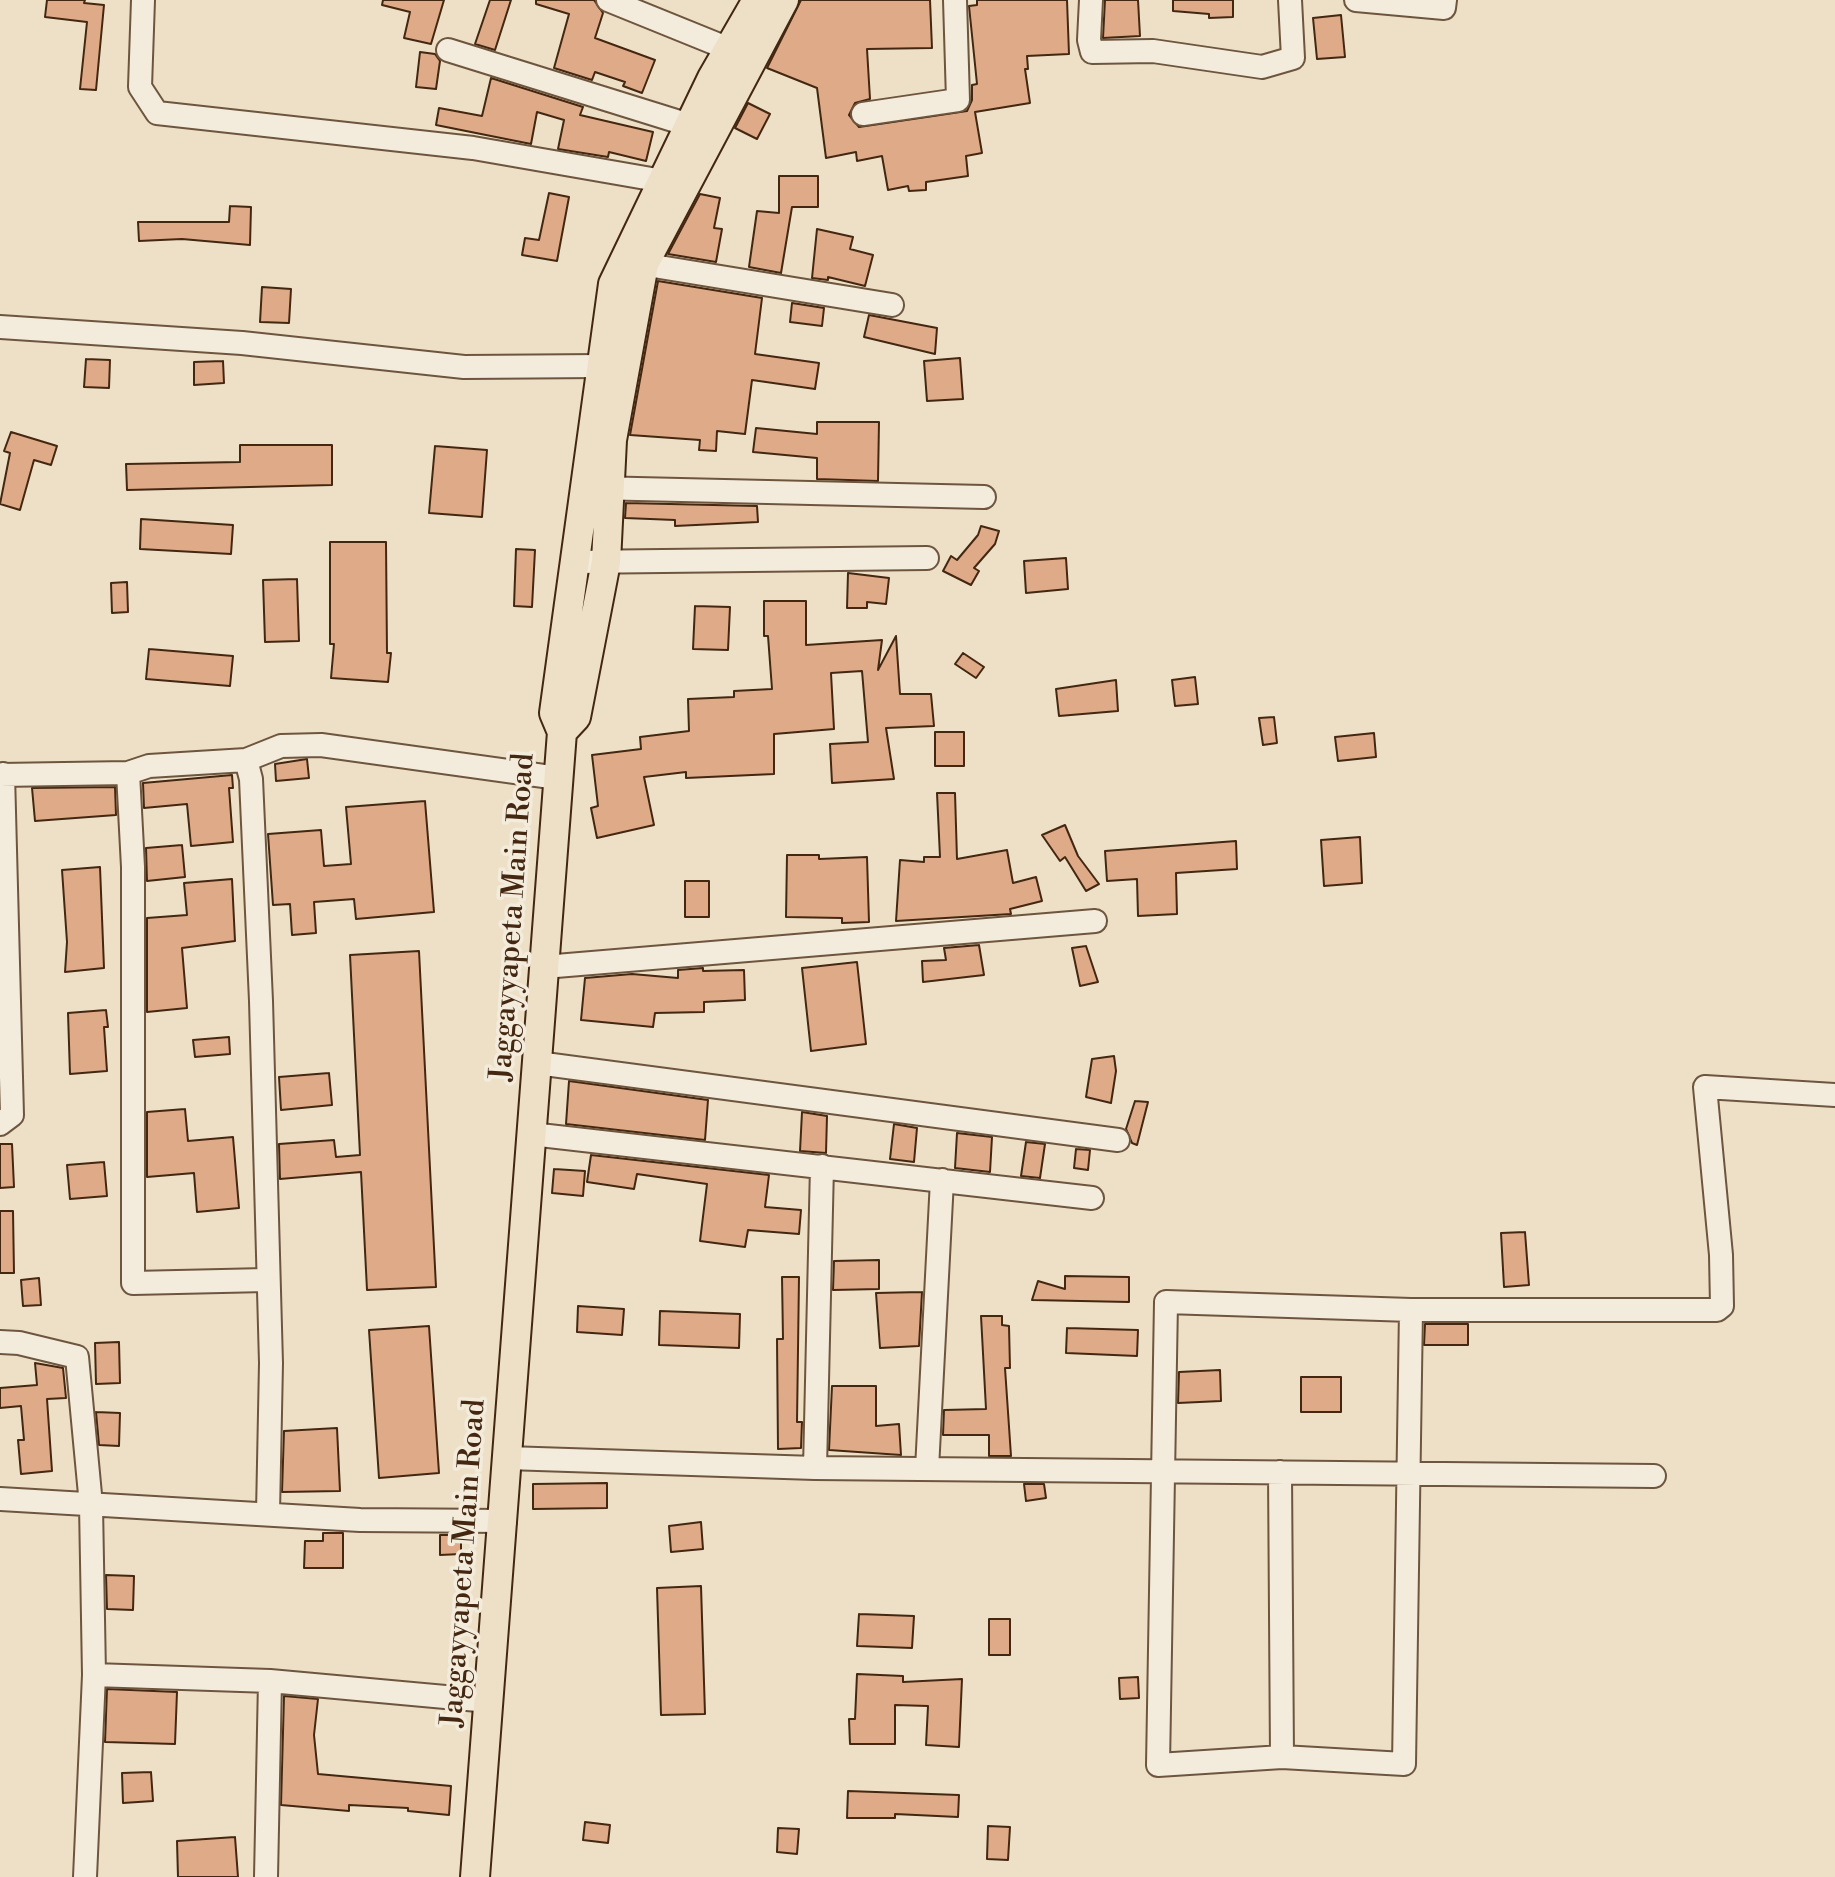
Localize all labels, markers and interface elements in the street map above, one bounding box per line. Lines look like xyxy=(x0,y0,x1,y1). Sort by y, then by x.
street label: Jaggayyapeta Main Road xyxy=(485,752,543,1082)
street label: Jaggayyapeta Main Road xyxy=(436,1398,494,1728)

